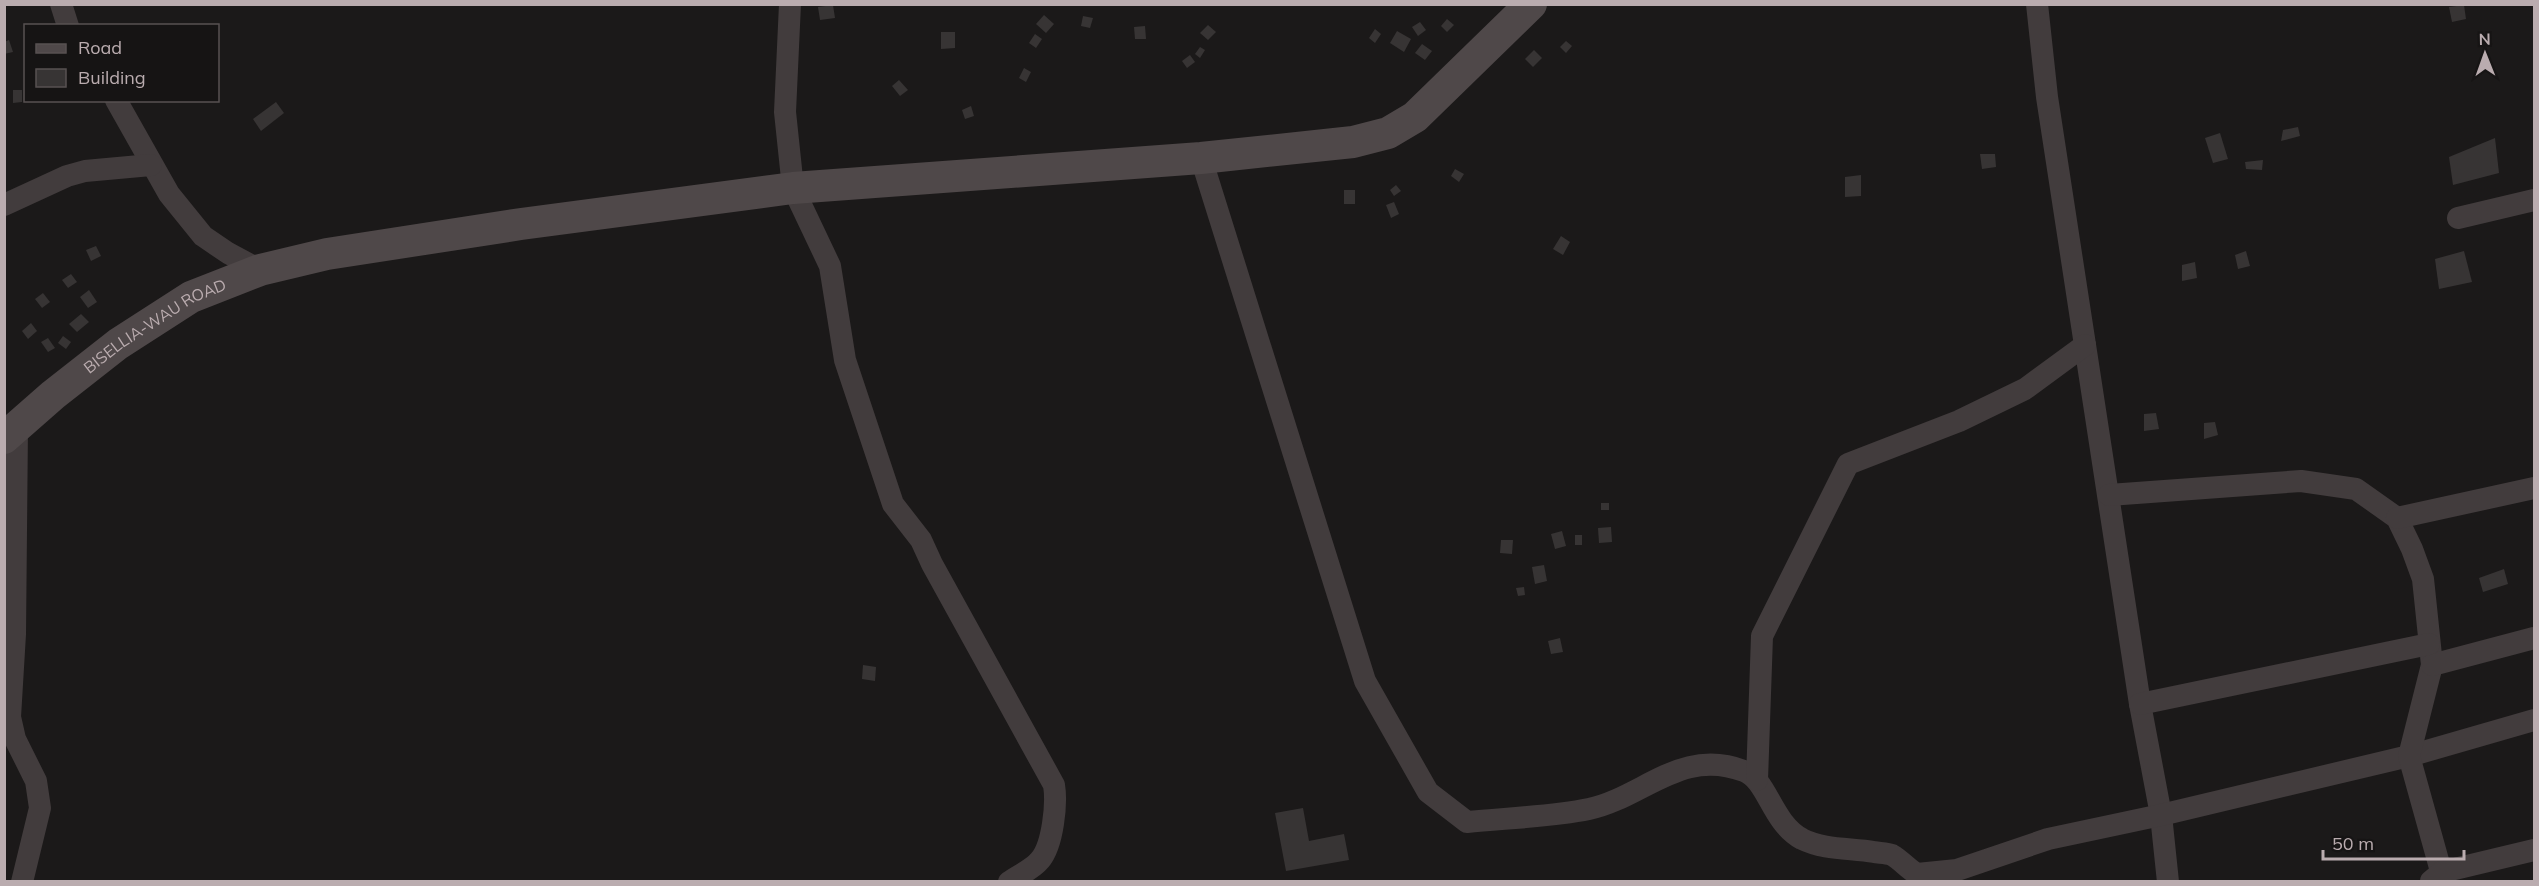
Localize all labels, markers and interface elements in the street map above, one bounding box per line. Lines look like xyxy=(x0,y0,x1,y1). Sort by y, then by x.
legend xyxy=(24,24,219,102)
north arrow xyxy=(2455,24,2515,84)
text: N xyxy=(2479,29,2491,49)
text: Road xyxy=(78,36,122,59)
text: Building xyxy=(78,66,146,89)
street label: BISELLIA-WAU ROAD xyxy=(79,274,229,377)
scale bar xyxy=(2323,823,2464,861)
text: 50 m xyxy=(2332,832,2374,855)

